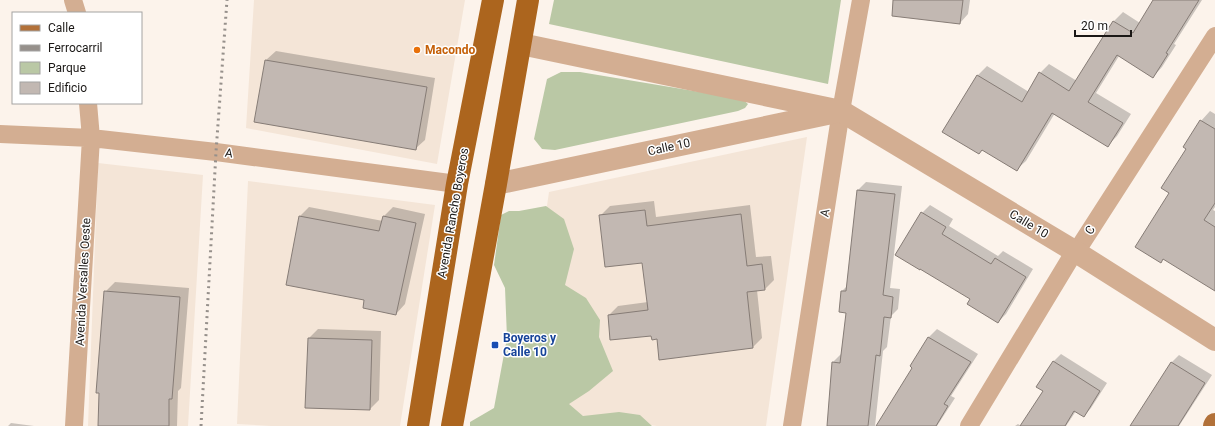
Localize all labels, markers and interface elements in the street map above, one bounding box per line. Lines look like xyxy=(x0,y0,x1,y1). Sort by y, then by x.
legend xyxy=(12,12,142,104)
scale bar xyxy=(1075,12,1131,38)
text: 20 m xyxy=(1081,19,1108,33)
text: Calle xyxy=(48,21,75,35)
text: Ferrocarril xyxy=(48,41,103,55)
place label: Macondo xyxy=(425,43,475,57)
marker: Macondo xyxy=(412,45,422,55)
text: Parque xyxy=(48,61,86,75)
text: Edificio xyxy=(48,81,87,95)
street label: Calle 10 xyxy=(647,136,692,158)
street label: A xyxy=(224,146,234,161)
street label: Avenida Rancho Boyeros xyxy=(435,147,471,279)
street label: Calle 10 xyxy=(1007,207,1051,241)
street label: A xyxy=(817,208,833,218)
street label: Avenida Versalles Oeste xyxy=(73,217,93,347)
street label: C xyxy=(1082,223,1098,237)
place label: Boyeros y Calle 10 xyxy=(503,331,557,359)
marker: Boyeros y Calle 10 xyxy=(490,340,500,350)

